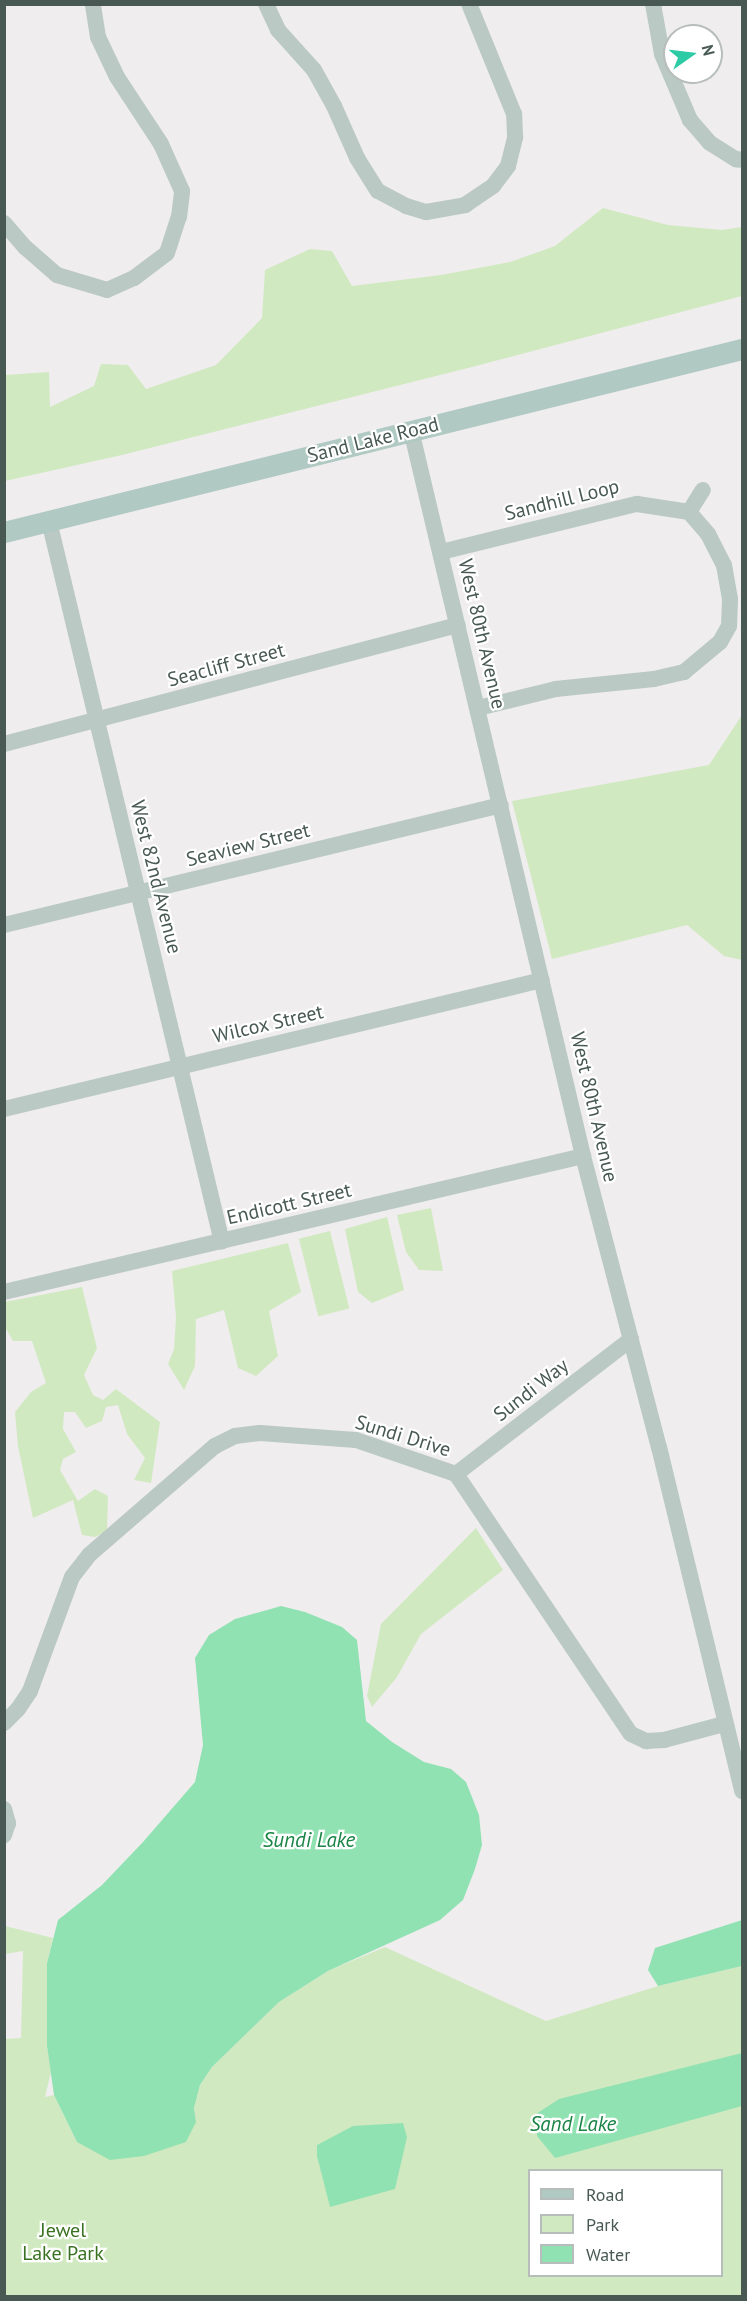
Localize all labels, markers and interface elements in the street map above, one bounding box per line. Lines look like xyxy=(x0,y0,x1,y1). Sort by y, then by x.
north arrow xyxy=(663,24,723,84)
text: N xyxy=(698,43,719,58)
street label: Sand Lake Road xyxy=(305,412,441,468)
street label: Sandhill Loop xyxy=(502,474,622,526)
street label: West 80th Avenue xyxy=(453,556,511,712)
street label: Seacliff Street xyxy=(165,638,287,692)
street label: West 82nd Avenue xyxy=(125,798,187,956)
street label: Seaview Street xyxy=(184,818,312,872)
street label: Wilcox Street xyxy=(210,1000,326,1048)
street label: West 80th Avenue xyxy=(565,1029,623,1185)
street label: Endicott Street xyxy=(224,1178,354,1230)
street label: Sundi Way xyxy=(489,1353,573,1427)
street label: Sundi Drive xyxy=(352,1410,454,1462)
water label: Sundi Lake xyxy=(263,1827,355,1853)
water label: Sand Lake xyxy=(530,2111,616,2137)
legend xyxy=(528,2169,723,2277)
text: Road xyxy=(586,2183,624,2206)
text: Park xyxy=(586,2213,619,2236)
park label: Jewel Lake Park xyxy=(22,2218,104,2265)
text: Water xyxy=(586,2243,630,2266)

